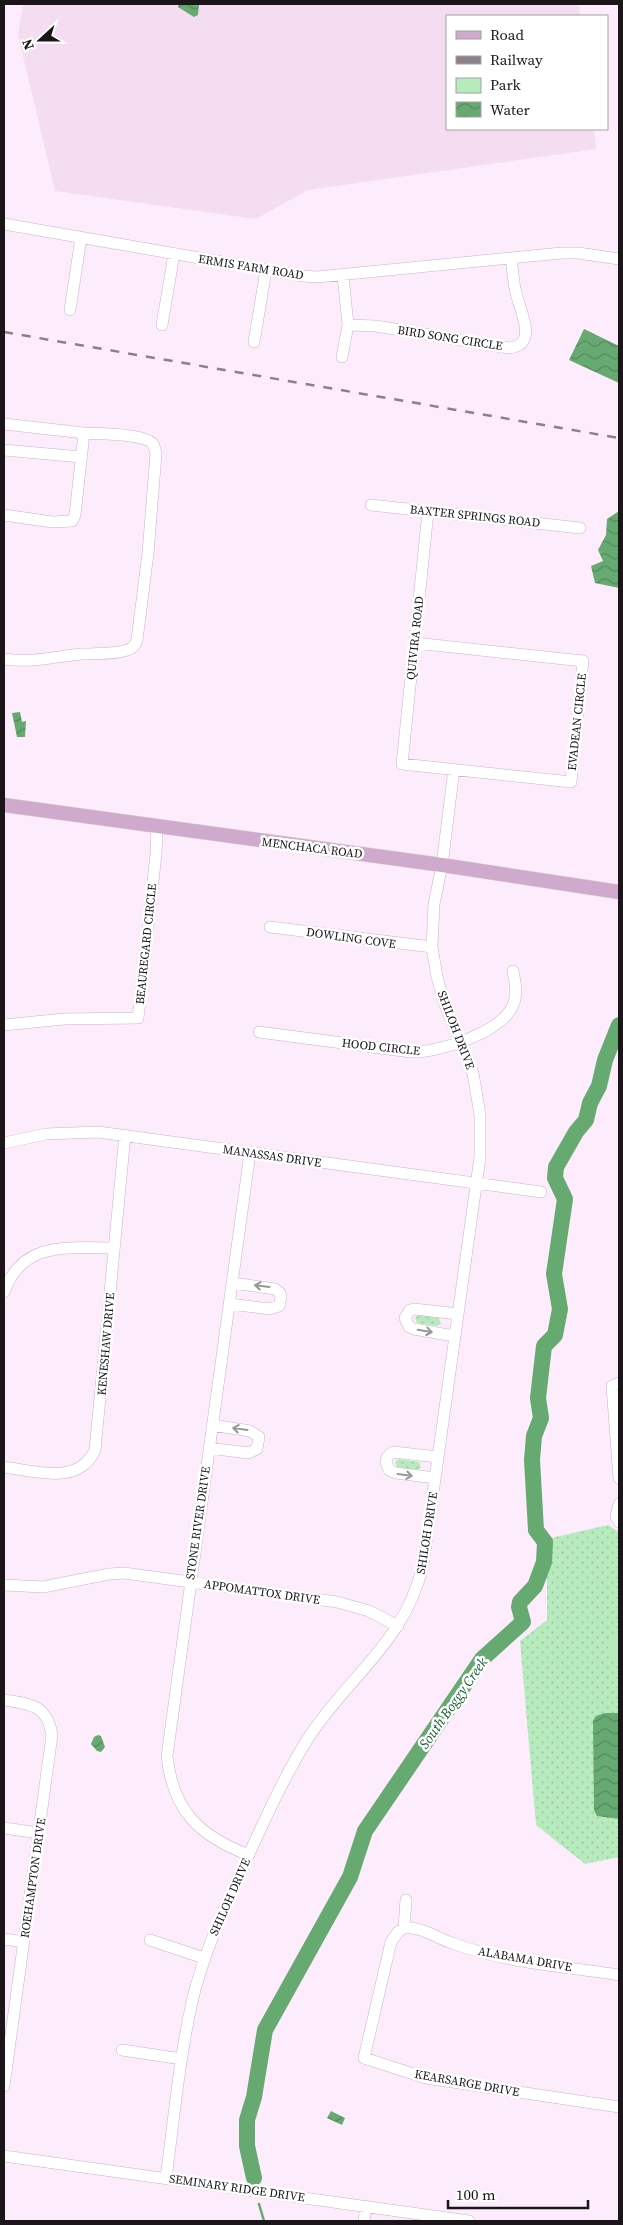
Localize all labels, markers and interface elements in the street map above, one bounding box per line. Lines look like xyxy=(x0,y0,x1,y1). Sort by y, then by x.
north arrow xyxy=(15,15,65,65)
legend xyxy=(446,15,608,130)
text: Road xyxy=(490,24,524,45)
text: N xyxy=(17,36,39,53)
text: Railway xyxy=(490,49,543,70)
text: Park xyxy=(490,74,522,95)
text: Water xyxy=(490,99,531,120)
street label: ERMIS FARM ROAD xyxy=(197,251,305,283)
street label: BIRD SONG CIRCLE xyxy=(396,322,504,354)
street label: BAXTER SPRINGS ROAD xyxy=(409,501,541,531)
street label: QUIVIRA ROAD xyxy=(403,595,427,681)
street label: EVADEAN CIRCLE xyxy=(564,673,590,771)
street label: MENCHACA ROAD xyxy=(261,834,363,862)
street label: BEAUREGARD CIRCLE xyxy=(132,883,160,1005)
street label: DOWLING COVE xyxy=(305,924,397,952)
street label: SHILOH DRIVE xyxy=(434,988,478,1072)
street label: HOOD CIRCLE xyxy=(341,1035,421,1059)
street label: MANASSAS DRIVE xyxy=(222,1141,322,1171)
one-way arrow xyxy=(254,1281,270,1291)
street label: KENESHAW DRIVE xyxy=(94,1292,118,1396)
one-way arrow xyxy=(417,1326,433,1336)
one-way arrow xyxy=(232,1424,248,1434)
street label: STONE RIVER DRIVE xyxy=(182,1465,214,1581)
one-way arrow xyxy=(397,1470,413,1480)
street label: SHILOH DRIVE xyxy=(413,1491,441,1575)
street label: APPOMATTOX DRIVE xyxy=(203,1576,321,1608)
water label: South Boggy Creek xyxy=(414,1653,492,1753)
street label: ROEHAMPTON DRIVE xyxy=(17,1817,49,1939)
street label: SHILOH DRIVE xyxy=(206,1856,254,1938)
street label: ALABAMA DRIVE xyxy=(477,1943,573,1975)
street label: KEARSARGE DRIVE xyxy=(413,2066,521,2100)
street label: SEMINARY RIDGE DRIVE xyxy=(168,2171,306,2205)
scale bar xyxy=(448,2178,588,2210)
text: 100 m xyxy=(456,2184,496,2205)

